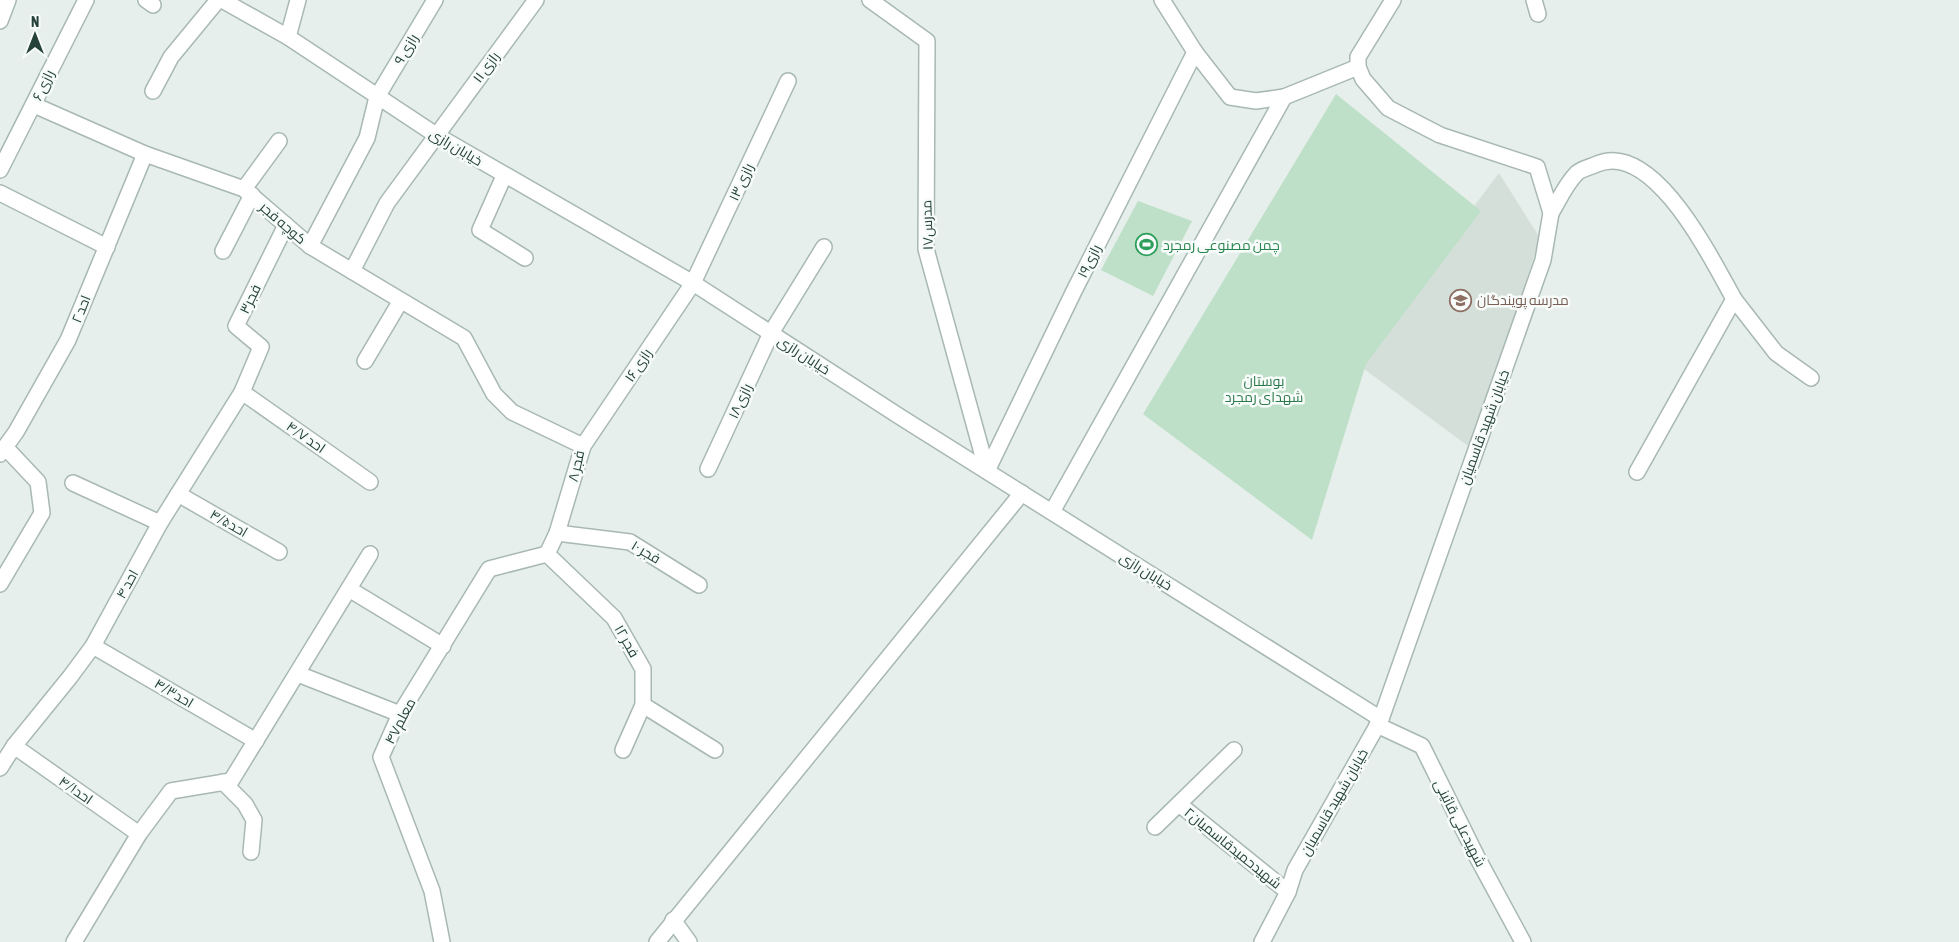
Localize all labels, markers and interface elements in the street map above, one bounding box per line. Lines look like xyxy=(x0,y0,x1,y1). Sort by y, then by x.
north arrow xyxy=(10,10,60,60)
text: N xyxy=(31,14,39,30)
street label: رازی ۹ xyxy=(391,31,421,67)
street label: رازی ۱۱ xyxy=(469,49,503,85)
street label: رازی ۶ xyxy=(29,67,57,103)
street label: خیابان رازی xyxy=(427,125,485,169)
street label: رازی ۱۳ xyxy=(725,161,757,203)
street label: کوچه فجر xyxy=(255,198,309,249)
street label: مدرس۱۷ xyxy=(918,200,936,250)
sports icon: چمن مصنوعی رمجرد xyxy=(1135,233,1159,257)
place label: چمن مصنوعی رمجرد xyxy=(1163,237,1280,255)
street label: رازی۱۹ xyxy=(1074,242,1104,280)
street label: فجر۳ xyxy=(236,282,264,316)
school or university icon: مدرسه پویندگان xyxy=(1449,288,1473,312)
place label: مدرسه پویندگان xyxy=(1477,292,1569,310)
street label: احد ۲ xyxy=(68,293,94,325)
street label: خیابان رازی xyxy=(775,332,833,378)
street label: رازی ۱۶ xyxy=(621,345,655,385)
street label: خیابان شهید قاسمیان xyxy=(1456,368,1512,486)
park label: بوستان شهدای رمجرد xyxy=(1225,373,1303,405)
street label: رازی۱۸ xyxy=(725,381,755,421)
street label: احد ۴/۷ xyxy=(284,418,328,456)
street label: فجر ۸ xyxy=(565,449,587,483)
street label: احد۴/۵ xyxy=(207,506,251,540)
street label: فجر ۱۰ xyxy=(629,537,663,567)
street label: خیابان رازی xyxy=(1117,549,1175,593)
street label: احد ۴ xyxy=(113,567,141,601)
street label: فجر ۱۲ xyxy=(611,622,643,660)
street label: احد۴/۳ xyxy=(152,675,196,711)
street label: معلم۴۷ xyxy=(381,695,420,748)
street label: خیابان شهید قاسمیان xyxy=(1297,746,1371,858)
street label: احد۴/۱ xyxy=(56,773,96,807)
street label: شهیدعلی قائینی xyxy=(1431,776,1489,870)
street label: شهیدحمیدقاسمیان۲ xyxy=(1181,804,1285,892)

